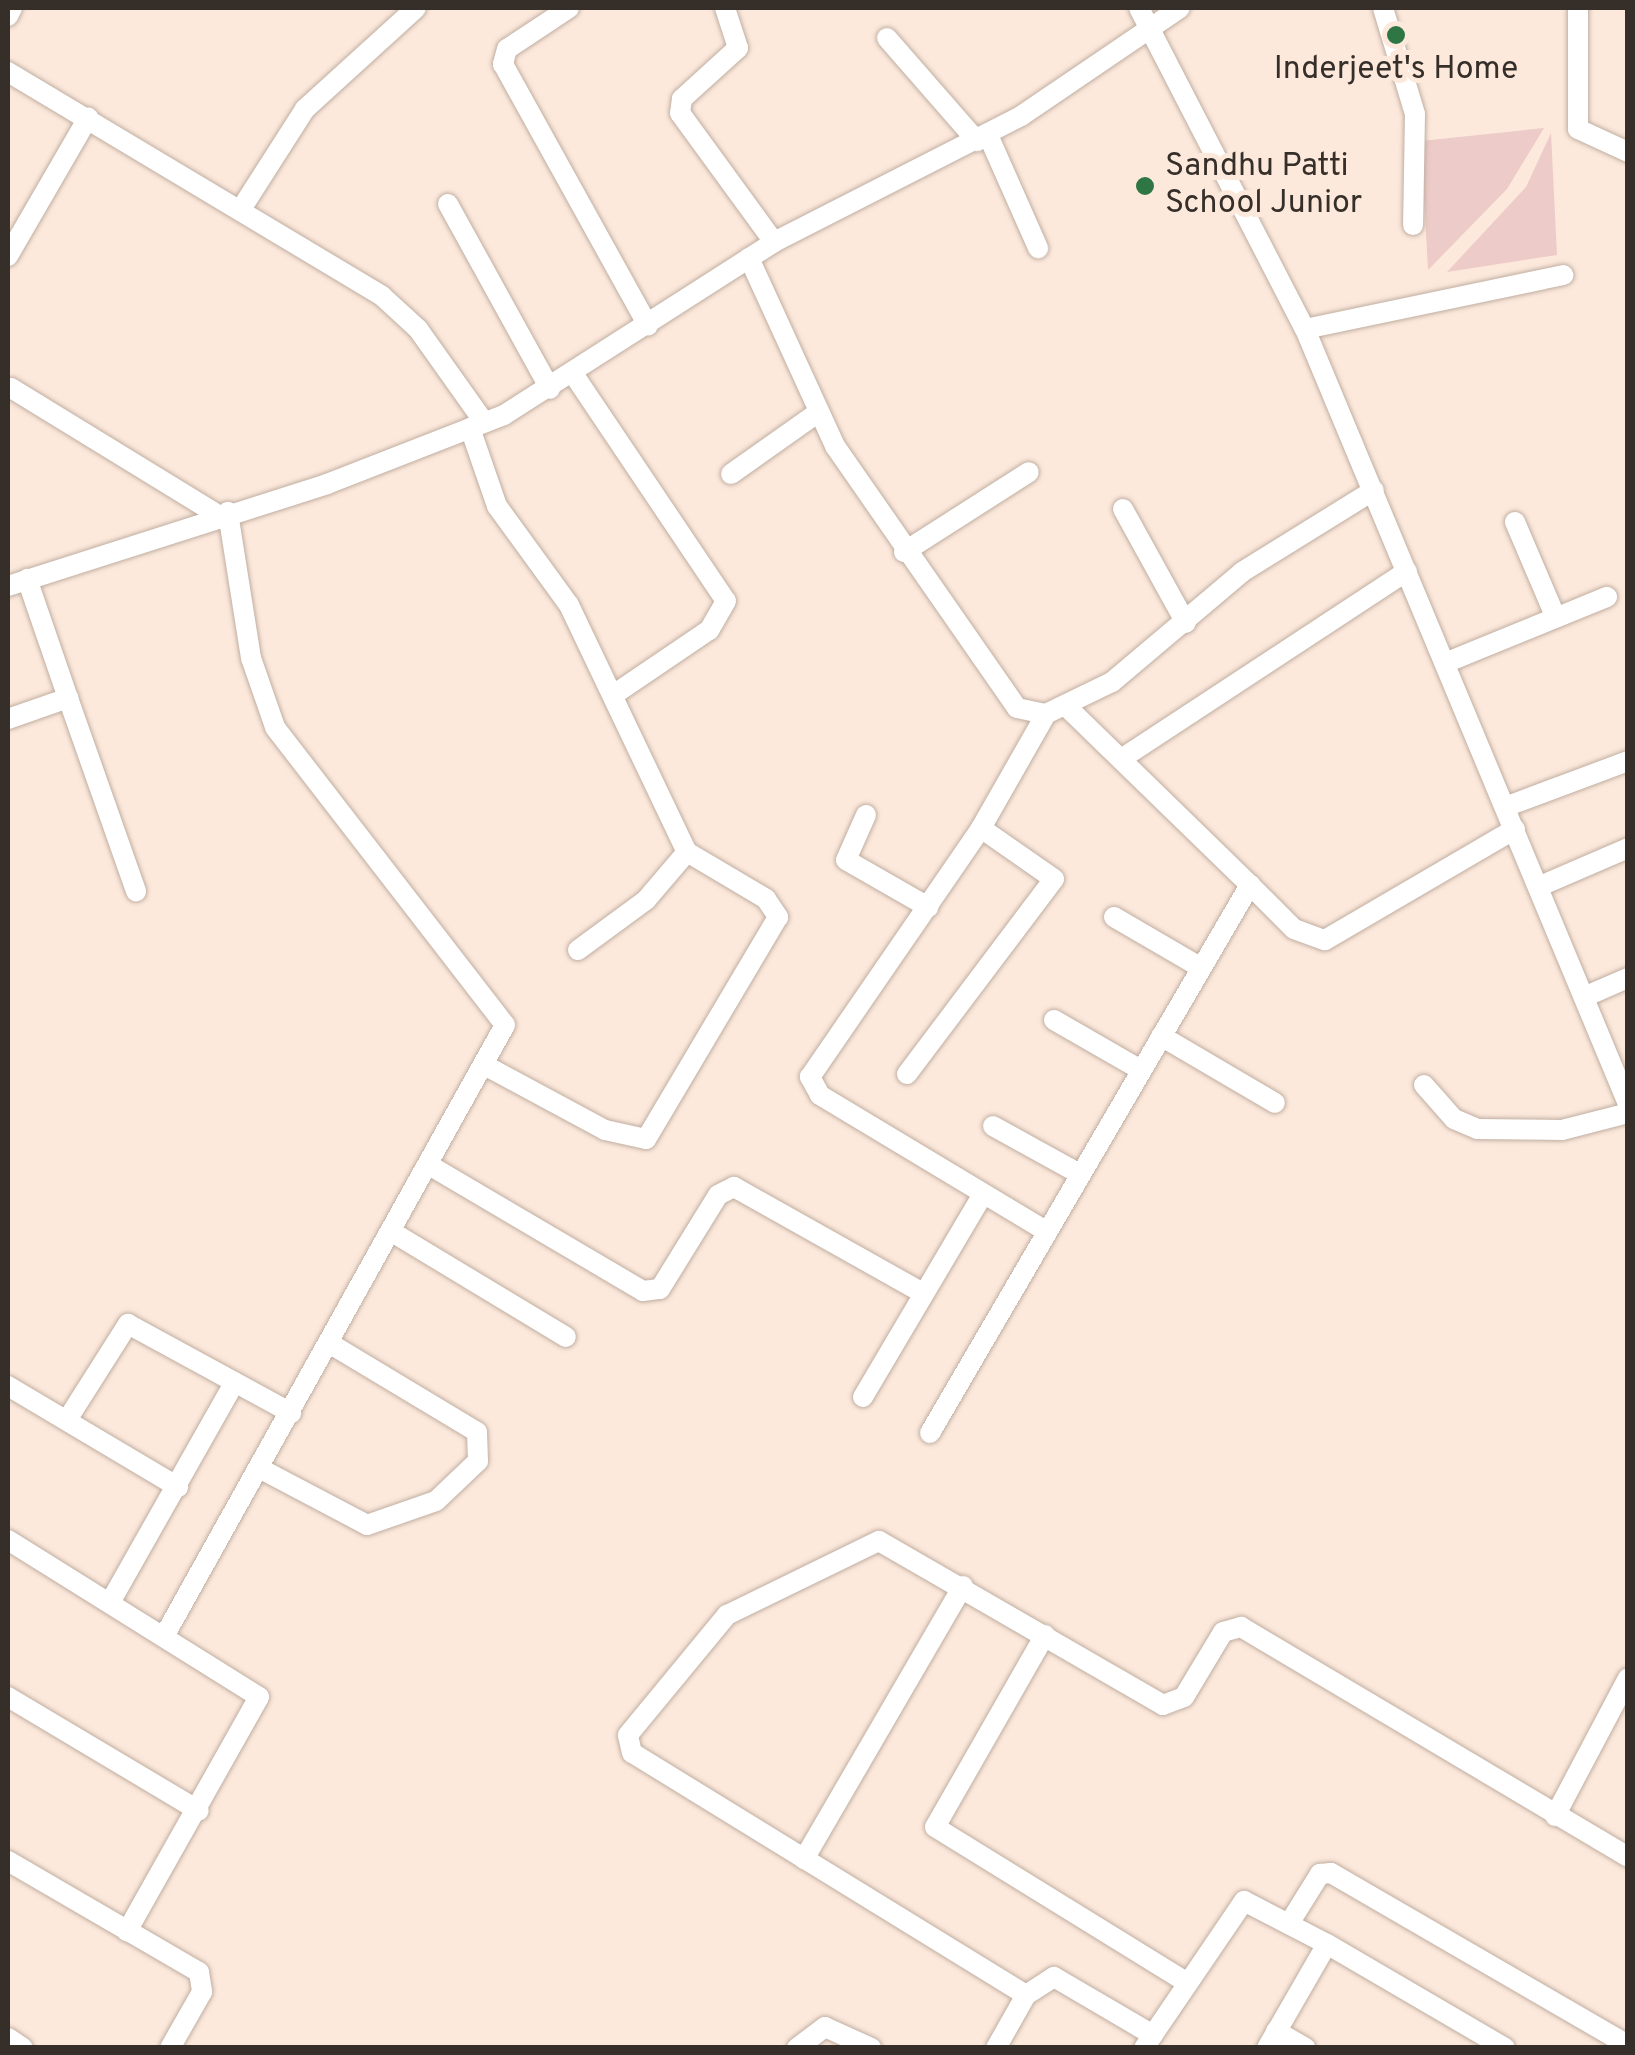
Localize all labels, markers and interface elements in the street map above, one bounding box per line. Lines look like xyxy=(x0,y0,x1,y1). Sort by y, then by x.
marker: Inderjeet's Home xyxy=(1385,24,1407,46)
place label: Inderjeet's Home xyxy=(1274,51,1518,89)
place label: Sandhu Patti School Junior xyxy=(1165,149,1362,224)
marker: Sandhu Patti School Junior xyxy=(1134,175,1156,197)

